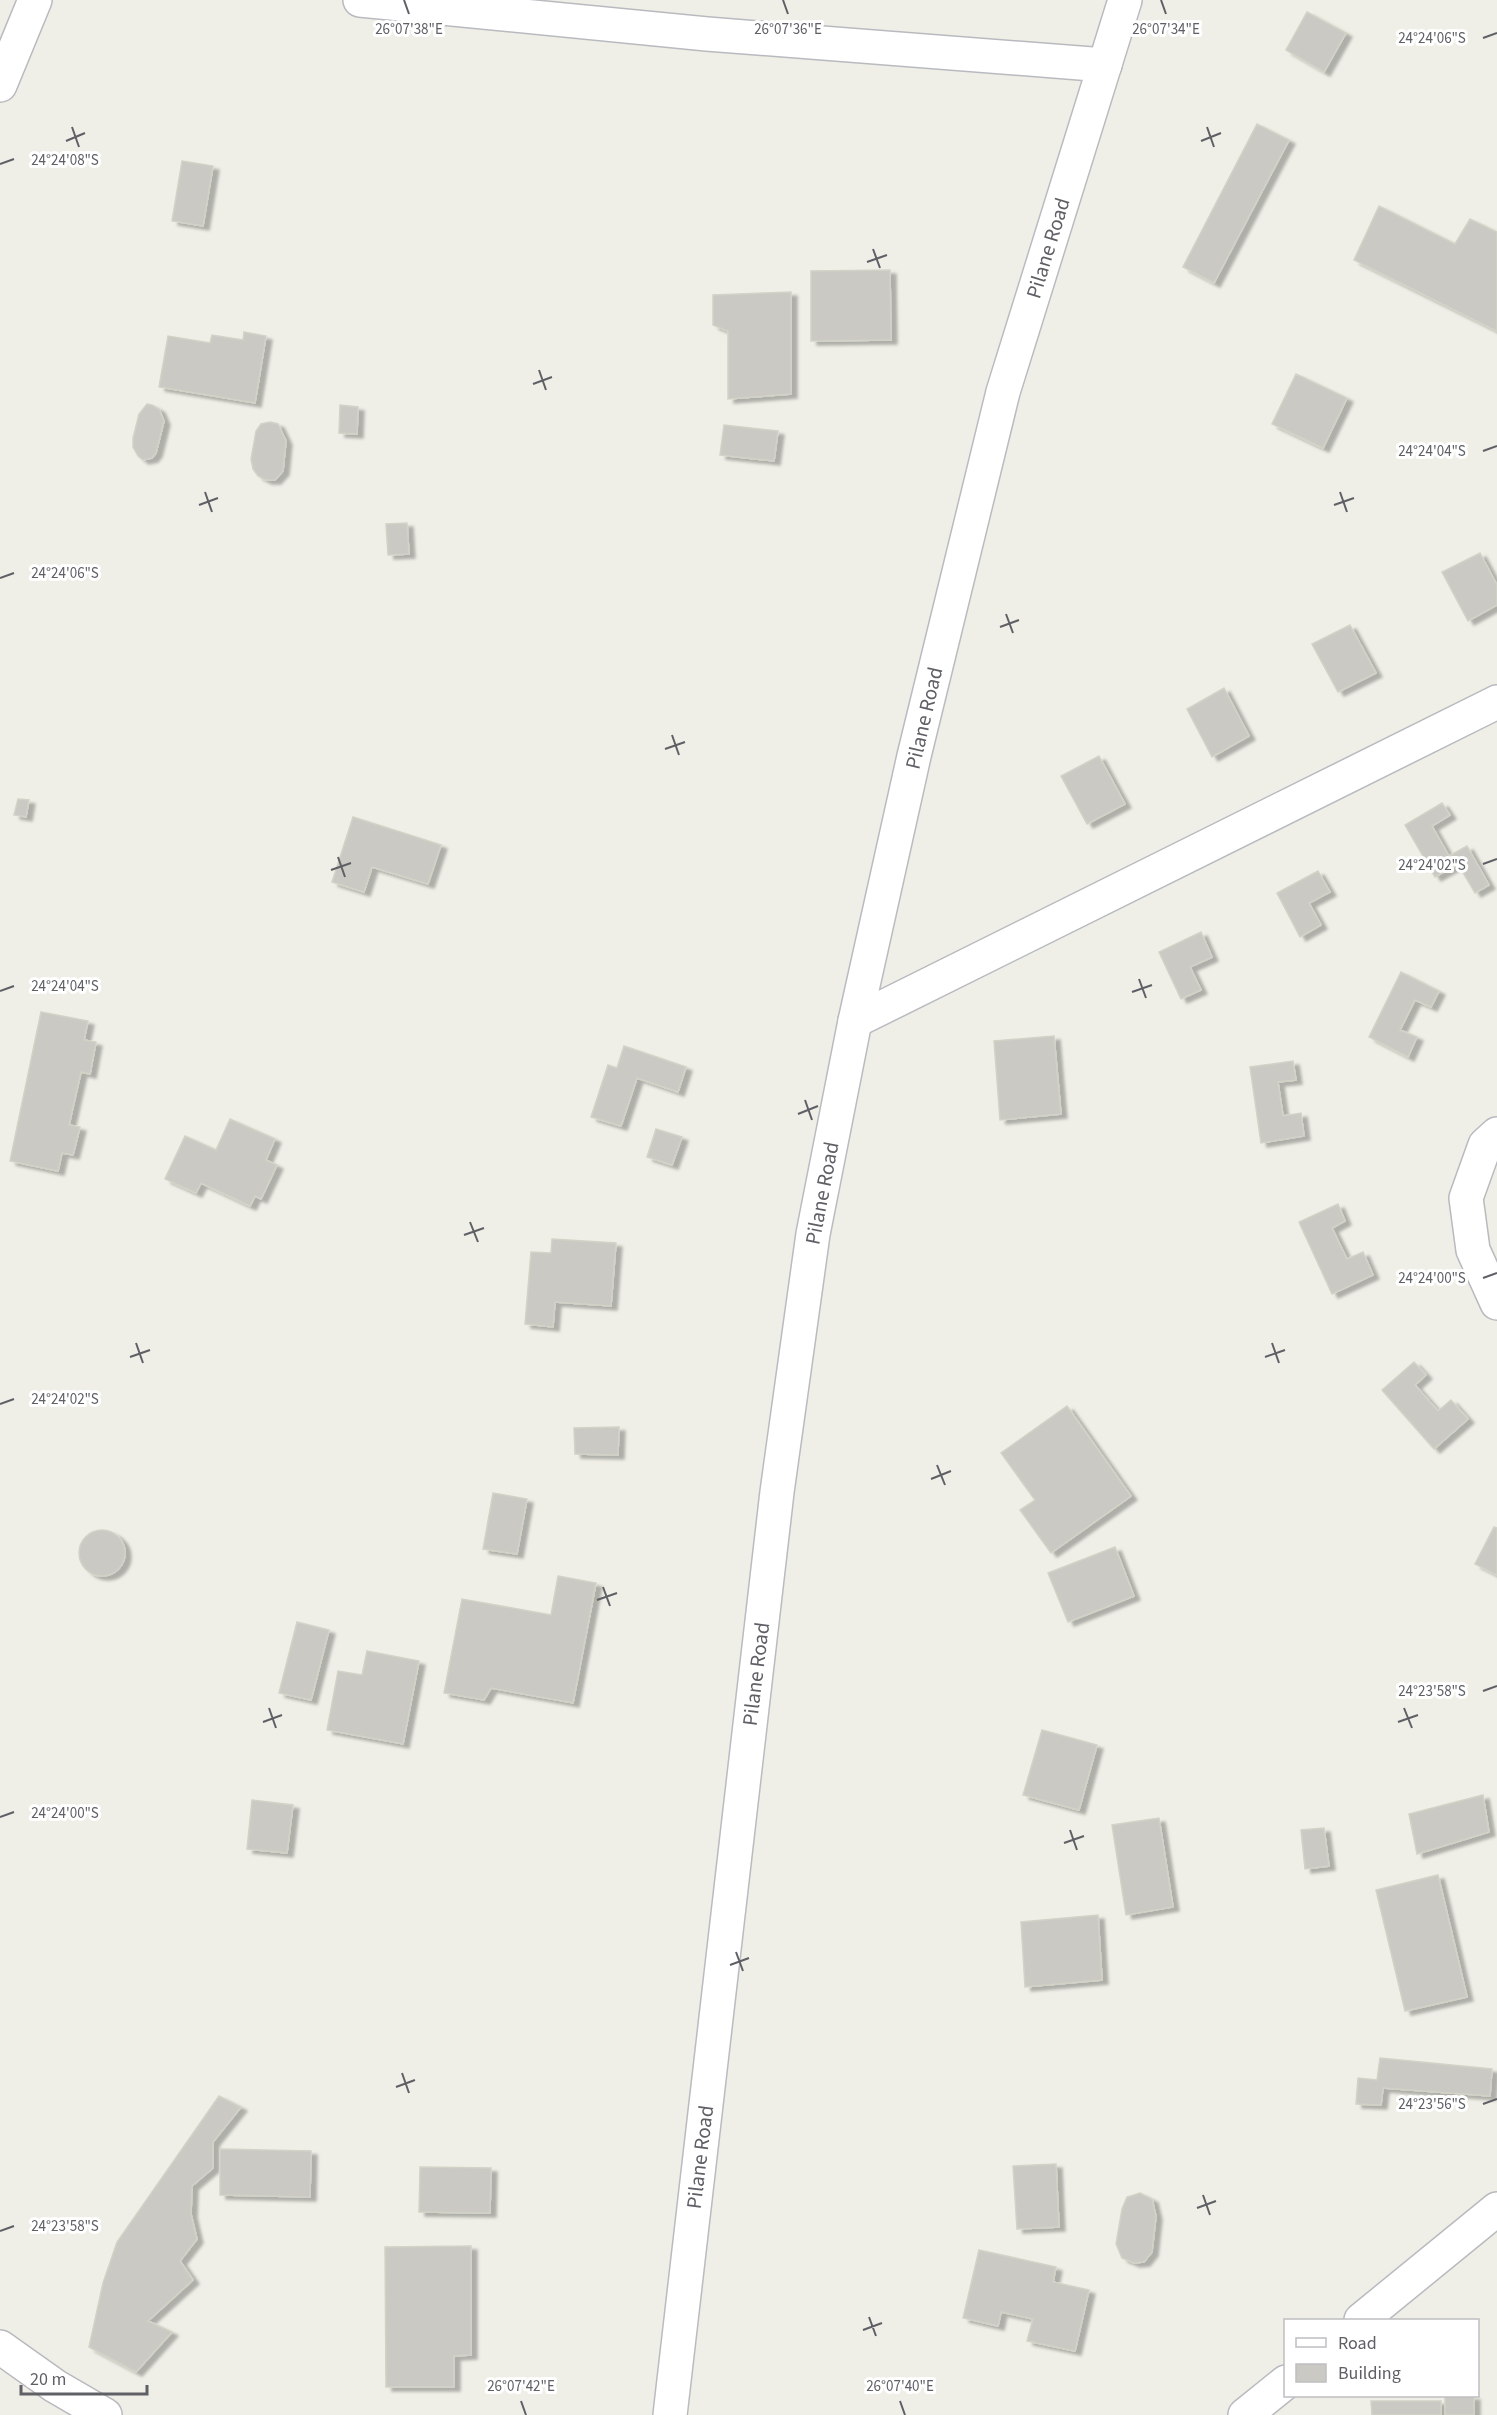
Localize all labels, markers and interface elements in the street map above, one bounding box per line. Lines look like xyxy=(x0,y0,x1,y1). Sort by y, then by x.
text: 26°07'38"E xyxy=(375,19,443,40)
text: 26°07'36"E xyxy=(754,19,822,40)
text: 26°07'34"E xyxy=(1132,19,1200,40)
text: 24°24'06"S xyxy=(1398,28,1466,49)
text: 24°24'08"S xyxy=(31,150,99,171)
street label: Pilane Road xyxy=(1018,194,1078,302)
text: 24°24'04"S xyxy=(1398,441,1466,462)
text: 24°24'06"S xyxy=(31,563,99,584)
street label: Pilane Road xyxy=(898,664,950,772)
text: 24°24'02"S xyxy=(1398,855,1466,876)
text: 24°24'04"S xyxy=(31,976,99,997)
street label: Pilane Road xyxy=(797,1139,847,1247)
text: 24°24'00"S xyxy=(1398,1268,1466,1289)
text: 24°24'02"S xyxy=(31,1389,99,1410)
street label: Pilane Road xyxy=(735,1620,777,1728)
text: 24°23'58"S xyxy=(1398,1681,1466,1702)
text: 24°24'00"S xyxy=(31,1803,99,1824)
text: 24°23'56"S xyxy=(1398,2094,1466,2115)
street label: Pilane Road xyxy=(679,2103,721,2211)
text: 24°23'58"S xyxy=(31,2216,99,2237)
legend xyxy=(1284,2319,1479,2397)
text: Road xyxy=(1338,2331,1377,2356)
scale bar xyxy=(21,2358,147,2396)
text: Building xyxy=(1338,2361,1401,2386)
text: 20 m xyxy=(30,2367,66,2392)
text: 26°07'42"E xyxy=(487,2376,555,2397)
text: 26°07'40"E xyxy=(866,2376,934,2397)

